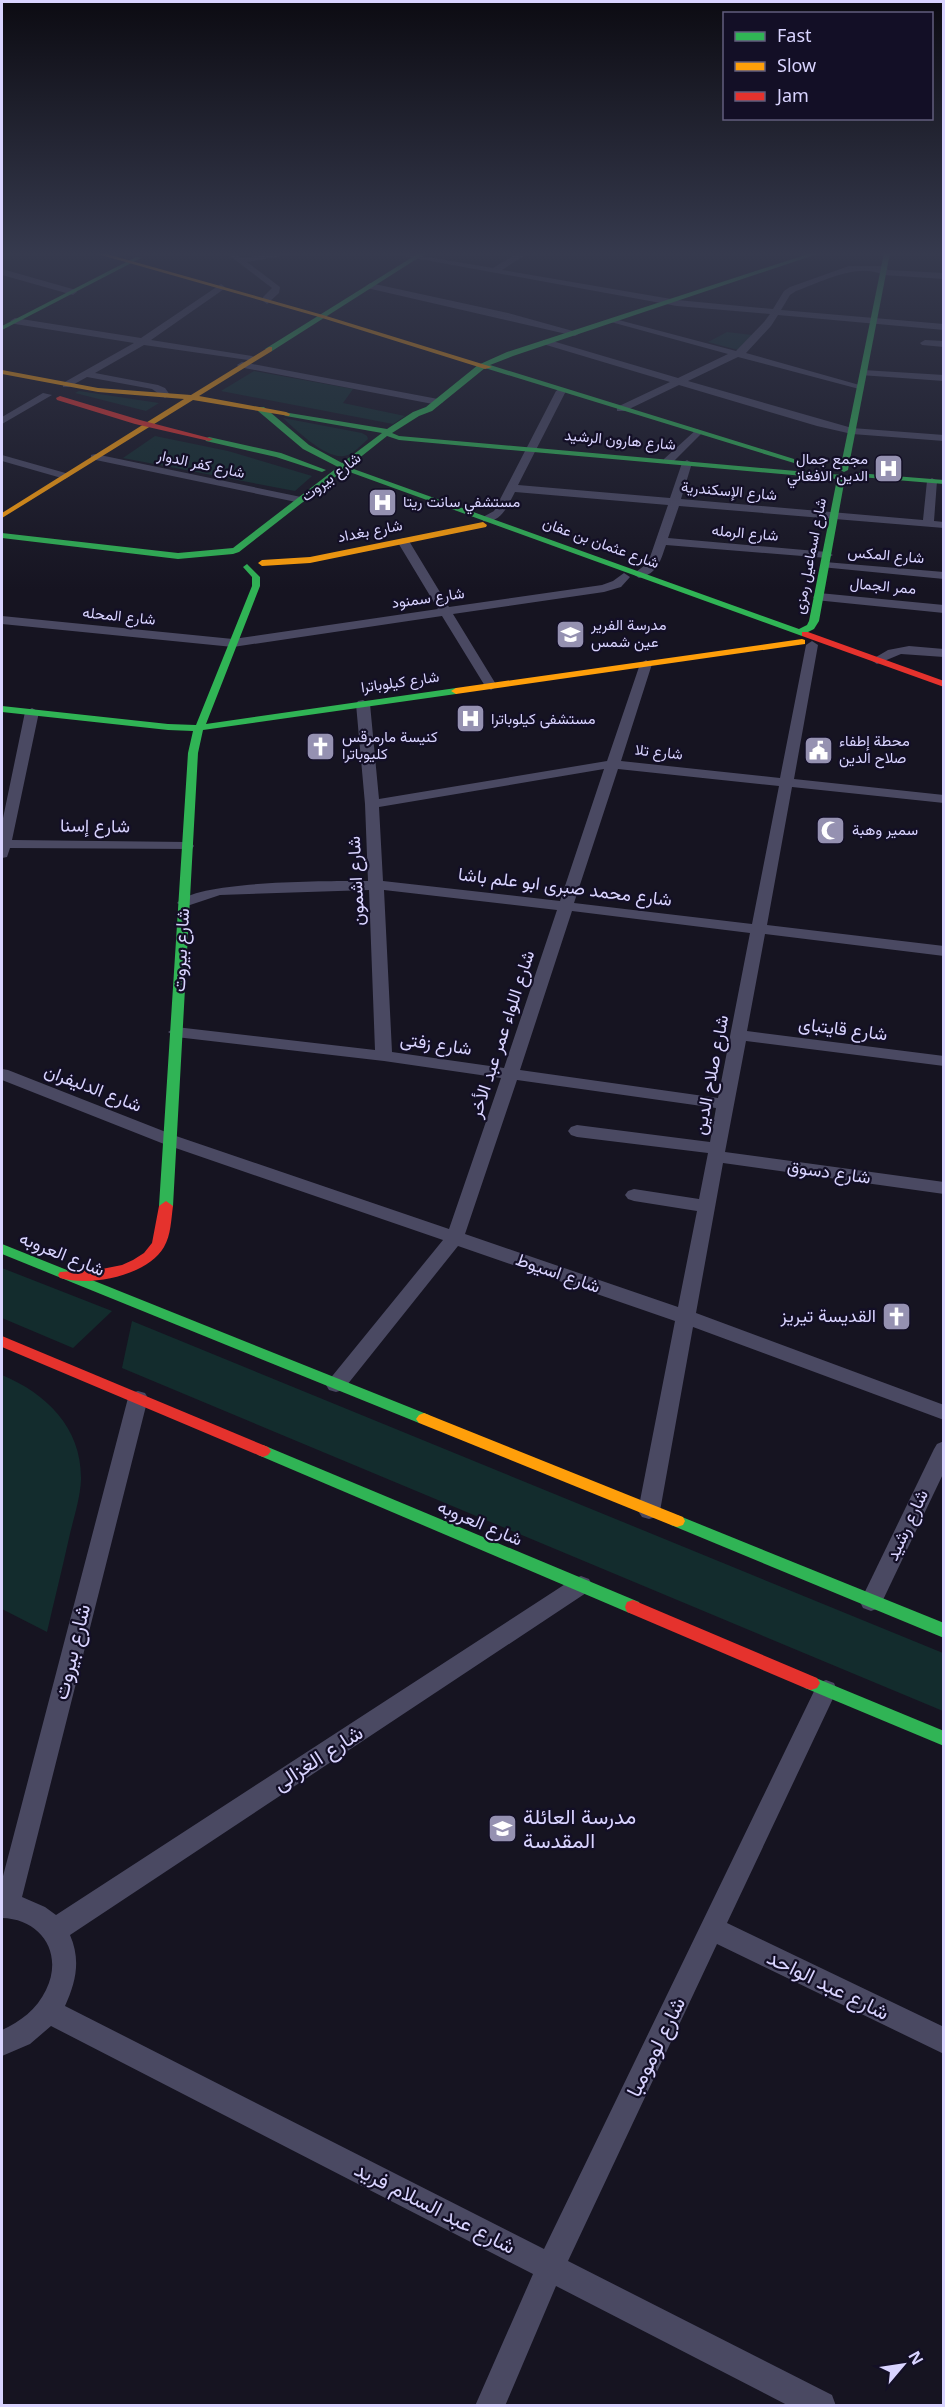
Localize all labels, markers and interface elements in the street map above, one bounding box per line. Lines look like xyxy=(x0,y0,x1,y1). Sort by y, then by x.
legend xyxy=(723,12,933,120)
text: Fast xyxy=(777,23,812,47)
text: Slow xyxy=(777,53,816,77)
text: Jam xyxy=(775,83,809,107)
street label: شارع هارون الرشيد xyxy=(563,424,677,456)
street label: شارع كفر الدوار xyxy=(154,444,247,484)
street label: شارع بيروت xyxy=(297,447,366,507)
place label: مجمع جمال الدين الافغاني xyxy=(787,448,868,489)
hospital icon: مجمع جمال الدين الافغاني xyxy=(873,452,905,484)
street label: شارع الإسكندرية xyxy=(680,476,778,506)
hospital icon: مستشفي سانت ريتا xyxy=(366,486,398,518)
place label: مستشفي سانت ريتا xyxy=(403,491,520,515)
street label: شارع اسماعيل رمزى xyxy=(788,496,832,616)
street label: شارع عثمان بن عفان xyxy=(540,512,662,574)
street label: شارع بغداد xyxy=(336,514,405,548)
street label: شارع الرمله xyxy=(711,519,780,547)
street label: شارع المكس xyxy=(847,541,925,569)
street label: ممر الجمال xyxy=(849,572,917,598)
street label: شارع سمنود xyxy=(390,582,466,614)
street label: شارع المحله xyxy=(81,601,157,631)
place label: مدرسة الفرير عين شمس xyxy=(590,614,666,652)
school or university icon: مدرسة الفرير عين شمس xyxy=(554,618,586,650)
street label: شارع كيلوباترا xyxy=(359,666,441,698)
hospital icon: مستشفى كيلوباترا xyxy=(454,703,486,735)
place label: مستشفى كيلوباترا xyxy=(491,708,596,729)
place label: كنيسة مارمرقس كليوباترا xyxy=(342,726,438,763)
church icon: كنيسة مارمرقس كليوباترا xyxy=(305,730,337,762)
place label: محطة إطفاء صلاح الدين xyxy=(839,730,910,769)
public building icon: محطة إطفاء صلاح الدين xyxy=(802,734,834,766)
street label: شارع تلا xyxy=(634,739,684,765)
street label: شارع إسنا xyxy=(60,812,130,839)
mosque icon: سمير وهبة xyxy=(815,814,847,846)
place label: سمير وهبة xyxy=(852,819,918,839)
street label: شارع اشمون xyxy=(341,836,370,927)
street label: شارع محمد صبرى ابو علم باشا xyxy=(457,861,673,912)
street label: شارع بيروت xyxy=(166,907,195,992)
street label: شارع اللواء عمر عبد الأخر xyxy=(462,947,540,1122)
street label: شارع قايتباى xyxy=(797,1011,889,1046)
street label: شارع صلاح الدين xyxy=(687,1013,734,1137)
street label: شارع زفتى xyxy=(399,1026,474,1061)
street label: شارع الدليفران xyxy=(41,1057,146,1118)
street label: شارع دسوق xyxy=(786,1153,872,1190)
street label: شارع العروبه xyxy=(16,1225,109,1282)
street label: شارع اسيوط xyxy=(512,1246,604,1299)
church icon: القديسة تيريز xyxy=(881,1300,913,1332)
place label: القديسة تيريز xyxy=(780,1303,876,1327)
street label: شارع رشيد xyxy=(879,1485,934,1564)
street label: شارع العروبه xyxy=(434,1493,526,1552)
street label: شارع بيروت xyxy=(46,1601,97,1703)
street label: شارع الغزالى xyxy=(267,1718,368,1797)
place label: مدرسة العائلة المقدسة xyxy=(523,1802,636,1854)
school or university icon: مدرسة العائلة المقدسة xyxy=(486,1813,518,1845)
street label: شارع عبد الواحد xyxy=(762,1942,894,2027)
street label: شارع لومومبا xyxy=(619,1992,692,2101)
street label: شارع عبد السلام فريد xyxy=(350,2154,521,2261)
north arrow xyxy=(873,2335,933,2395)
text: N xyxy=(903,2347,929,2369)

